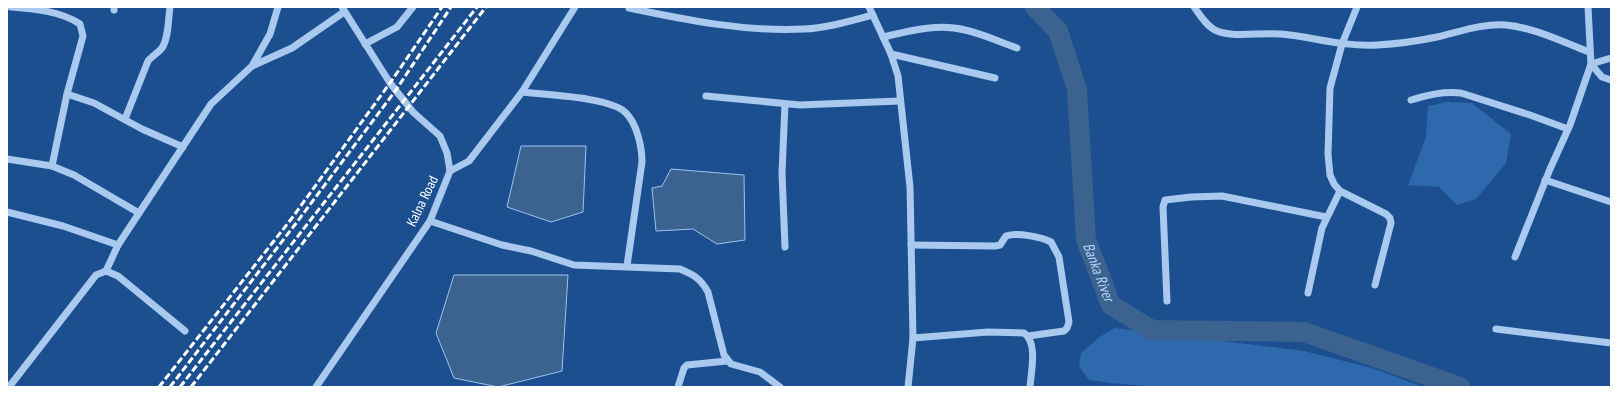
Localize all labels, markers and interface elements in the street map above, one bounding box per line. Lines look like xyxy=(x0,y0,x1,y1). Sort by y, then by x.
street label: Kalna Road xyxy=(402,173,442,229)
water label: Banka River xyxy=(1079,240,1119,306)

